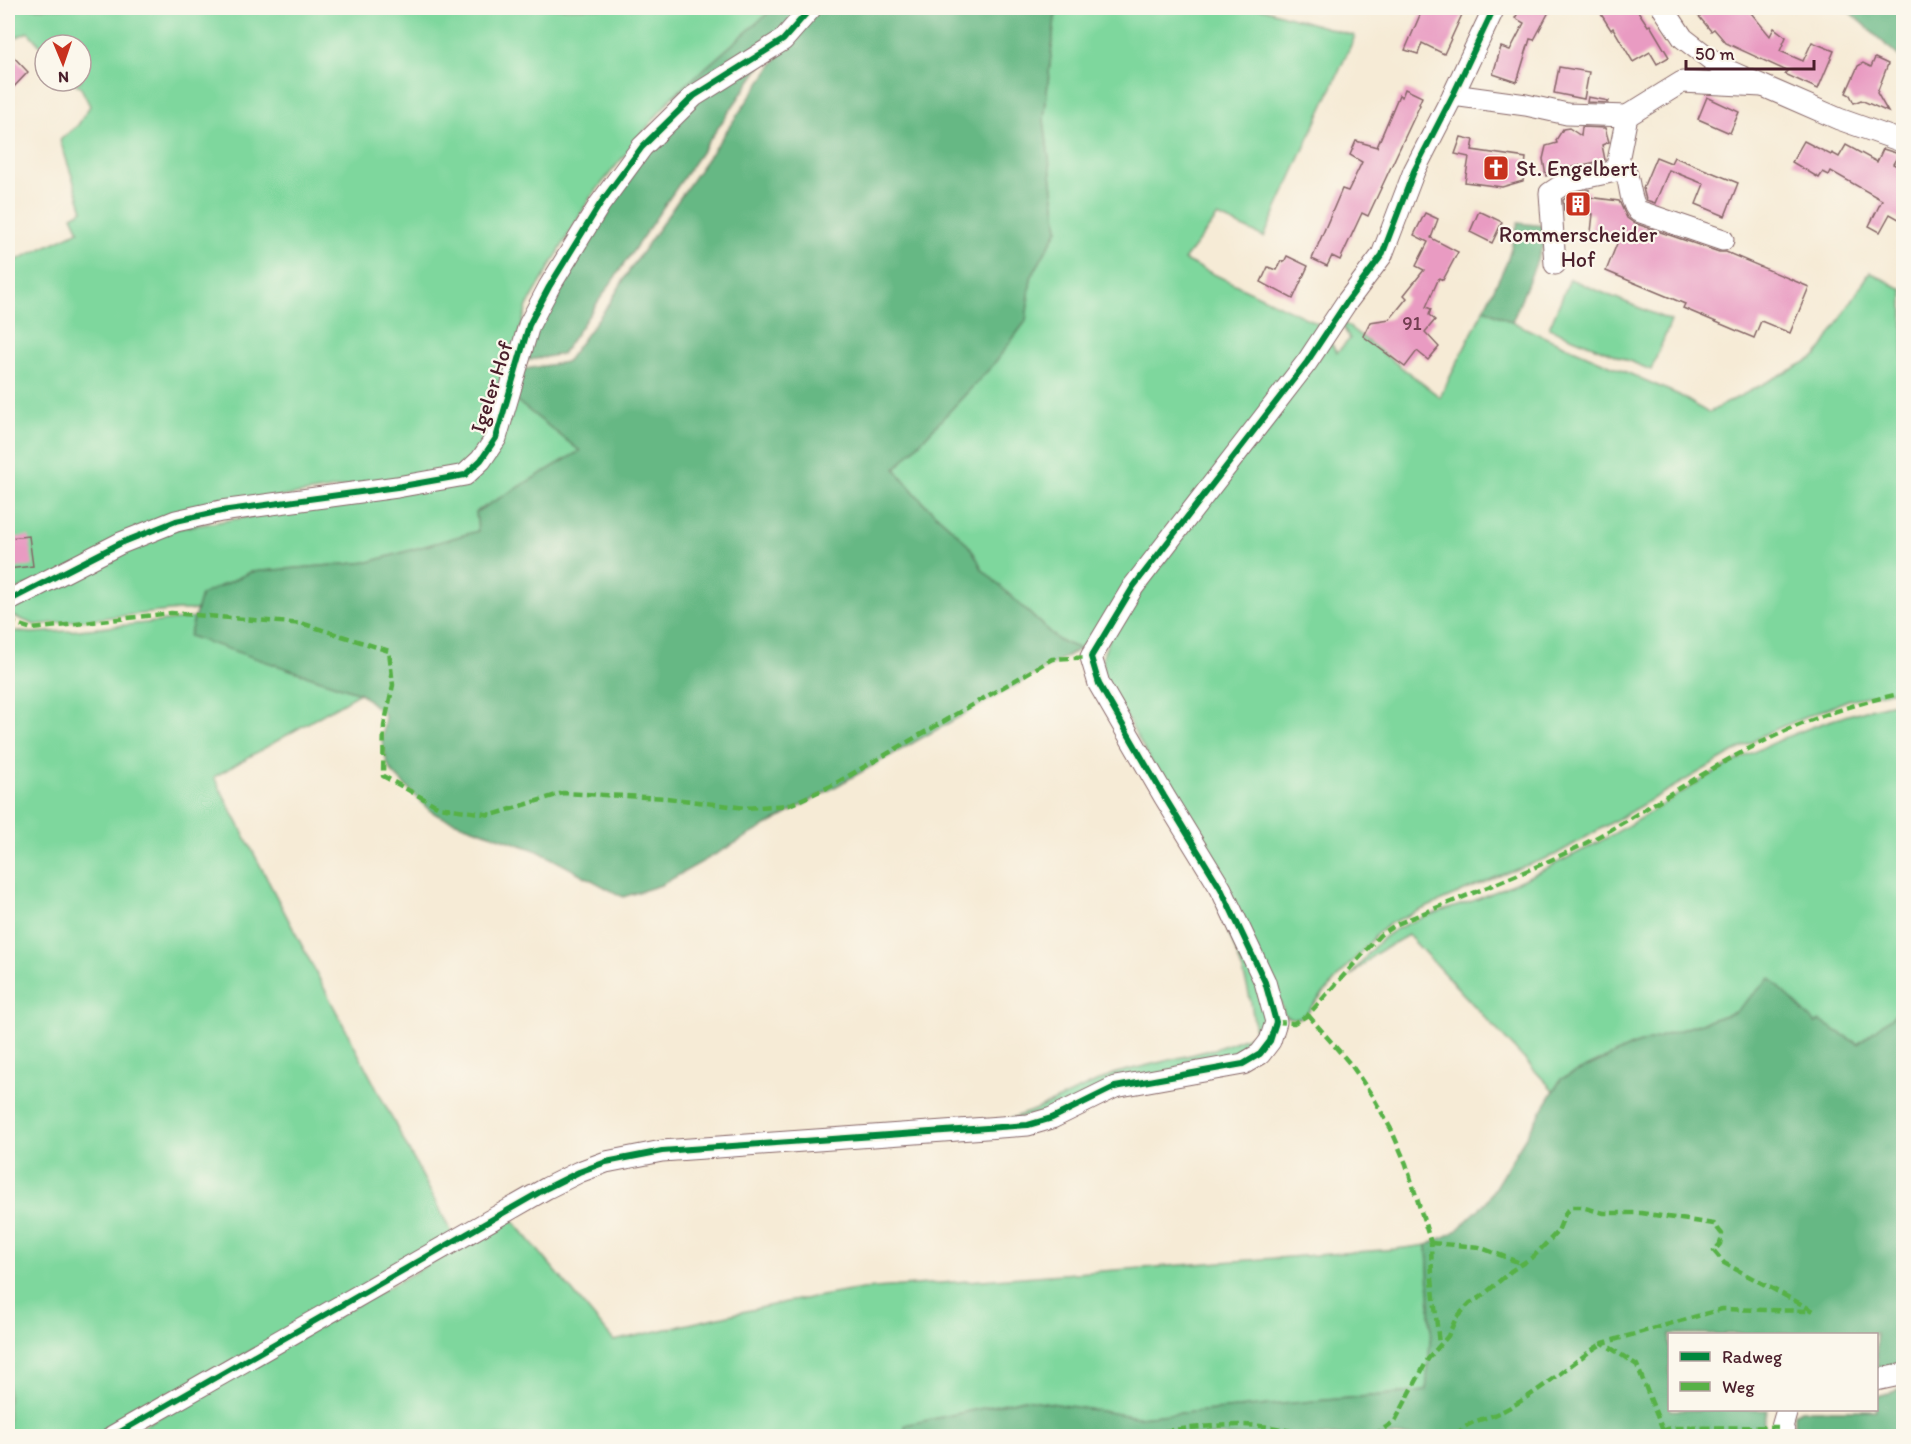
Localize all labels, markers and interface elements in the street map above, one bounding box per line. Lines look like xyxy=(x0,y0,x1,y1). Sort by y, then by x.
north arrow xyxy=(33,33,93,93)
scale bar xyxy=(1686,33,1814,71)
text: 50 m xyxy=(1695,43,1735,65)
text: N xyxy=(58,68,69,87)
church icon: St. Engelbert xyxy=(1481,153,1511,183)
place label: St. Engelbert xyxy=(1516,155,1638,182)
building icon: Rommerscheider Hof xyxy=(1563,189,1593,219)
place label: Rommerscheider Hof xyxy=(1499,221,1658,273)
house number: 91 xyxy=(1402,311,1422,335)
street label: Igeler Hof xyxy=(464,337,519,437)
legend xyxy=(1668,1333,1878,1411)
text: Radweg xyxy=(1722,1346,1783,1368)
text: Weg xyxy=(1722,1376,1755,1398)

